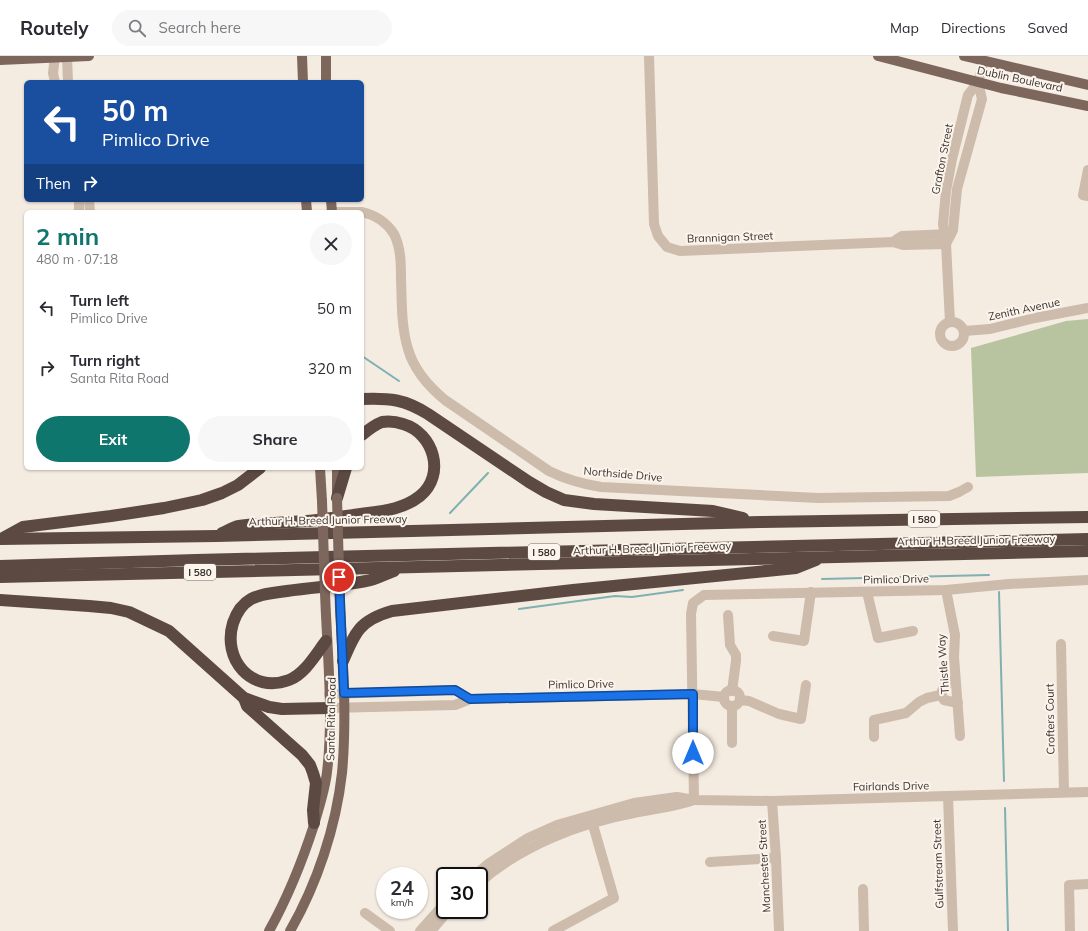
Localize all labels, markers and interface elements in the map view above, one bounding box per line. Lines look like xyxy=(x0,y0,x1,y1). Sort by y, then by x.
search box xyxy=(112,10,392,46)
text: Routely xyxy=(20,16,88,40)
icon: search xyxy=(126,17,148,39)
text: Search here xyxy=(158,18,241,37)
text: Map xyxy=(890,19,919,37)
text: Directions xyxy=(941,19,1006,37)
text: Saved xyxy=(1028,19,1068,37)
street label: Dublin Boulevard xyxy=(976,63,1064,95)
text: 50 m xyxy=(102,93,168,128)
icon: left xyxy=(36,96,88,148)
street label: Grafton Street xyxy=(928,122,956,196)
text: Pimlico Drive xyxy=(102,128,210,151)
icon: right xyxy=(79,172,101,194)
text: Then xyxy=(36,174,71,193)
text: 2 min xyxy=(36,221,99,251)
button: close xyxy=(310,223,352,265)
street label: Brannigan Street xyxy=(687,228,774,246)
text: 480 m · 07:18 xyxy=(36,251,118,267)
text: Turn left xyxy=(70,291,129,310)
street label: Zenith Avenue xyxy=(987,295,1061,323)
icon: left xyxy=(36,297,58,319)
text: 50 m xyxy=(317,299,352,318)
text: Pimlico Drive xyxy=(70,310,148,326)
text: Turn right xyxy=(70,351,140,370)
icon: right xyxy=(36,357,58,379)
text: 320 m xyxy=(308,359,352,378)
text: Santa Rita Road xyxy=(70,370,169,386)
button: Exit xyxy=(36,416,190,462)
button: Share xyxy=(198,416,352,462)
street label: Northside Drive xyxy=(583,464,663,484)
road number: I 580 xyxy=(908,511,940,527)
street label: Arthur H. Breed Junior Freeway xyxy=(249,512,407,528)
street label: Arthur H. Breed Junior Freeway xyxy=(897,532,1055,548)
street label: Arthur H. Breed Junior Freeway xyxy=(573,538,732,558)
road number: I 580 xyxy=(528,544,560,560)
pin xyxy=(322,560,356,594)
road number: I 580 xyxy=(184,564,216,580)
icon: arrive xyxy=(328,566,350,588)
street label: Pimlico Drive xyxy=(863,571,929,587)
street label: Thistle Way xyxy=(934,633,952,695)
street label: Pimlico Drive xyxy=(548,676,614,692)
street label: Santa Rita Road xyxy=(323,677,339,761)
street label: Crofters Court xyxy=(1042,683,1058,755)
position arrow xyxy=(672,732,714,774)
street label: Fairlands Drive xyxy=(853,778,929,794)
street label: Manchester Street xyxy=(755,819,773,913)
street label: Gulfstream Street xyxy=(929,819,947,909)
speed limit sign: 30 xyxy=(436,867,488,919)
text: 24 xyxy=(390,875,414,900)
text: km/h xyxy=(391,896,413,909)

